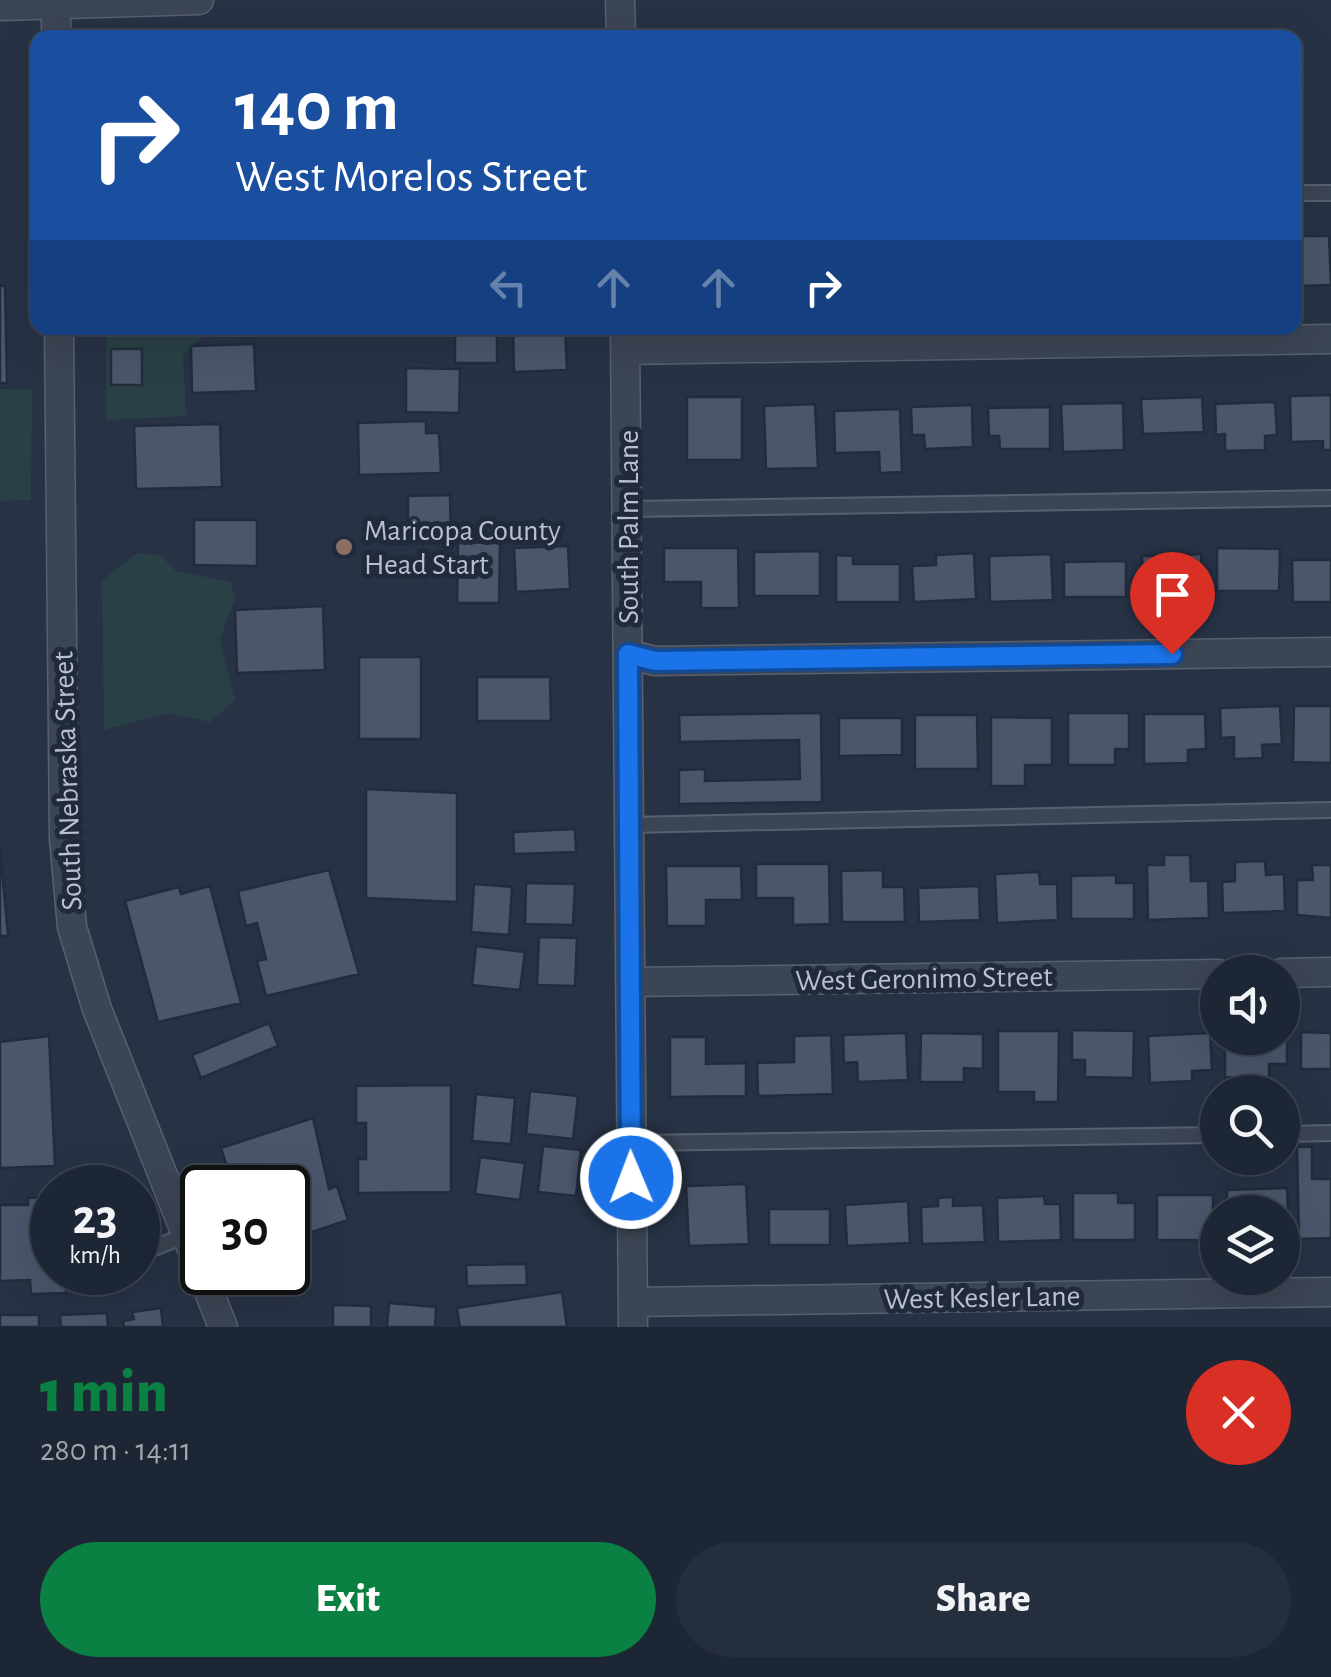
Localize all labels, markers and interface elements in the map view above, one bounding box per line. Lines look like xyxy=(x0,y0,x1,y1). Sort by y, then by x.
icon: right xyxy=(70,70,200,200)
text: 140 m xyxy=(235,73,399,143)
text: West Morelos Street xyxy=(235,155,587,200)
icon: left xyxy=(481,260,536,315)
icon: ahead xyxy=(586,260,641,315)
icon: ahead xyxy=(691,260,746,315)
icon: right xyxy=(796,260,851,315)
street label: South Palm Lane xyxy=(614,430,644,624)
place label: Maricopa County Head Start xyxy=(364,516,561,580)
marker: Maricopa County Head Start xyxy=(333,536,355,558)
pin xyxy=(1130,552,1215,655)
icon: arrive xyxy=(1145,567,1200,622)
street label: South Nebraska Street xyxy=(48,650,88,911)
map controls xyxy=(1200,955,1300,1295)
button: sound xyxy=(1200,955,1300,1055)
street label: West Geronimo Street xyxy=(795,962,1053,996)
button: search xyxy=(1200,1075,1300,1175)
position arrow xyxy=(579,1126,683,1230)
speed limit sign: 30 xyxy=(180,1165,310,1295)
text: 23 xyxy=(72,1193,118,1243)
button: layers xyxy=(1200,1195,1300,1295)
text: km/h xyxy=(69,1243,121,1268)
street label: West Kesler Lane xyxy=(883,1281,1081,1315)
button: close xyxy=(1186,1360,1291,1465)
text: 1 min xyxy=(40,1363,168,1423)
text: 280 m · 14:11 xyxy=(40,1434,191,1466)
button: Exit xyxy=(40,1542,656,1657)
button: Share xyxy=(676,1542,1291,1657)

